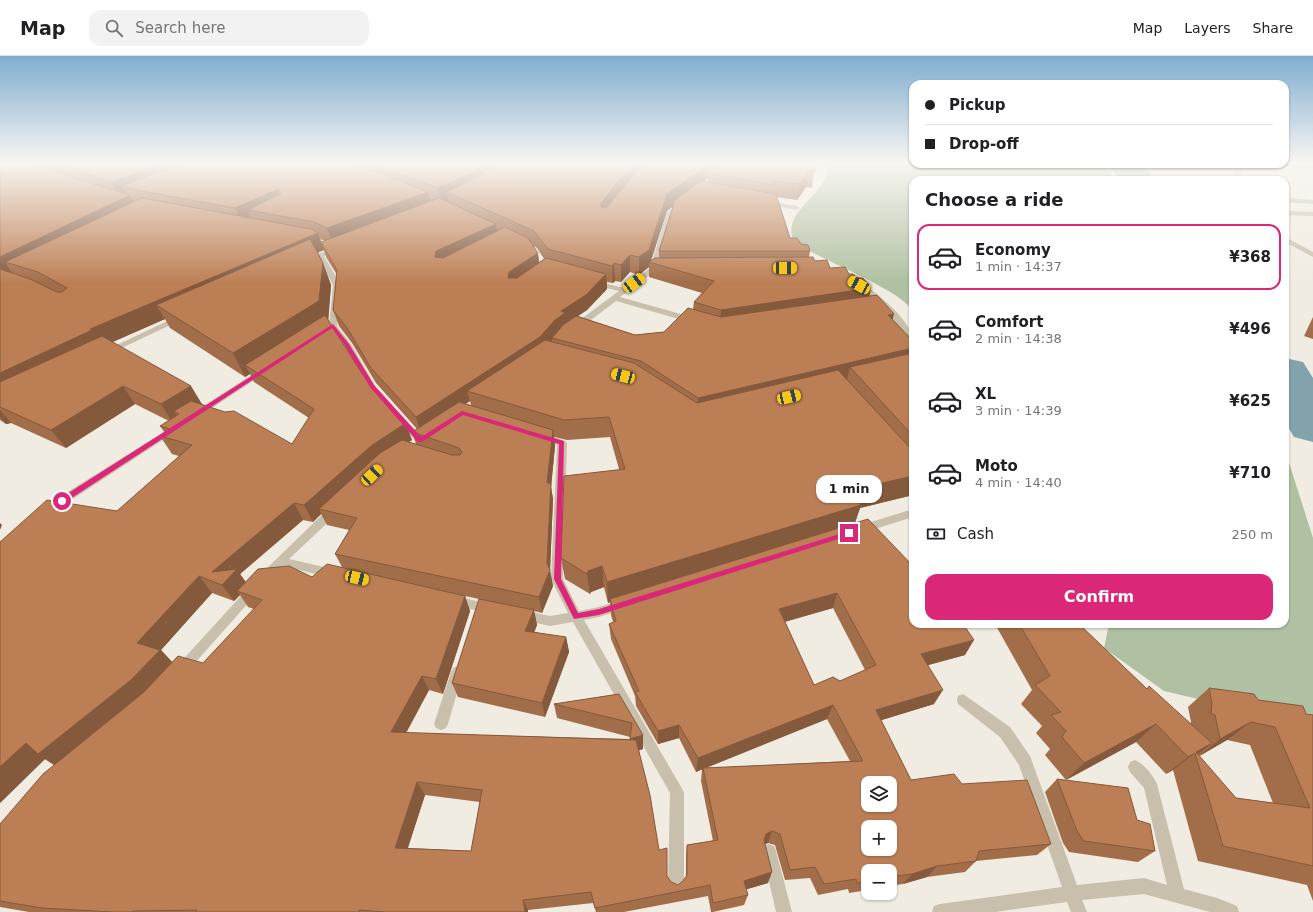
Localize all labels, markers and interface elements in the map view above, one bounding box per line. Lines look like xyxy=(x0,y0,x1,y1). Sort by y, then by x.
search box xyxy=(89,10,369,46)
text: Map xyxy=(20,17,65,39)
icon: search xyxy=(103,17,125,39)
text: Search here xyxy=(135,19,225,37)
text: Map xyxy=(1133,20,1162,36)
text: Layers xyxy=(1184,20,1231,36)
text: Share xyxy=(1253,20,1293,36)
text: Pickup xyxy=(949,96,1005,114)
text: Drop-off xyxy=(949,135,1019,153)
text: Choose a ride xyxy=(925,189,1064,210)
icon: car xyxy=(927,239,963,275)
text: Economy xyxy=(975,241,1051,259)
text: ¥368 xyxy=(1229,248,1271,266)
text: 1 min · 14:37 xyxy=(975,259,1062,274)
car xyxy=(773,262,797,274)
car xyxy=(621,271,647,295)
car xyxy=(846,274,872,296)
icon: car xyxy=(927,311,963,347)
text: Comfort xyxy=(975,313,1043,331)
text: ¥496 xyxy=(1229,320,1271,338)
text: 2 min · 14:38 xyxy=(975,331,1062,346)
car xyxy=(610,367,636,385)
icon: car xyxy=(927,383,963,419)
text: XL xyxy=(975,385,996,403)
car xyxy=(776,388,802,406)
text: ¥625 xyxy=(1229,392,1271,410)
text: 3 min · 14:39 xyxy=(975,403,1062,418)
icon: car xyxy=(927,455,963,491)
text: Moto xyxy=(975,457,1018,475)
car xyxy=(359,462,385,488)
text: ¥710 xyxy=(1229,464,1271,482)
callout: 1 min xyxy=(816,475,882,503)
text: 4 min · 14:40 xyxy=(975,475,1062,490)
text: 1 min xyxy=(829,481,869,496)
route start xyxy=(53,492,71,510)
icon: cash xyxy=(925,523,947,545)
route end xyxy=(840,524,858,542)
text: Cash xyxy=(957,525,994,543)
text: 250 m xyxy=(1231,527,1273,542)
car xyxy=(344,569,370,587)
button: Confirm xyxy=(925,574,1273,620)
map controls xyxy=(861,776,897,900)
button: layers xyxy=(861,776,897,812)
button: + xyxy=(861,820,897,856)
button: − xyxy=(861,864,897,900)

